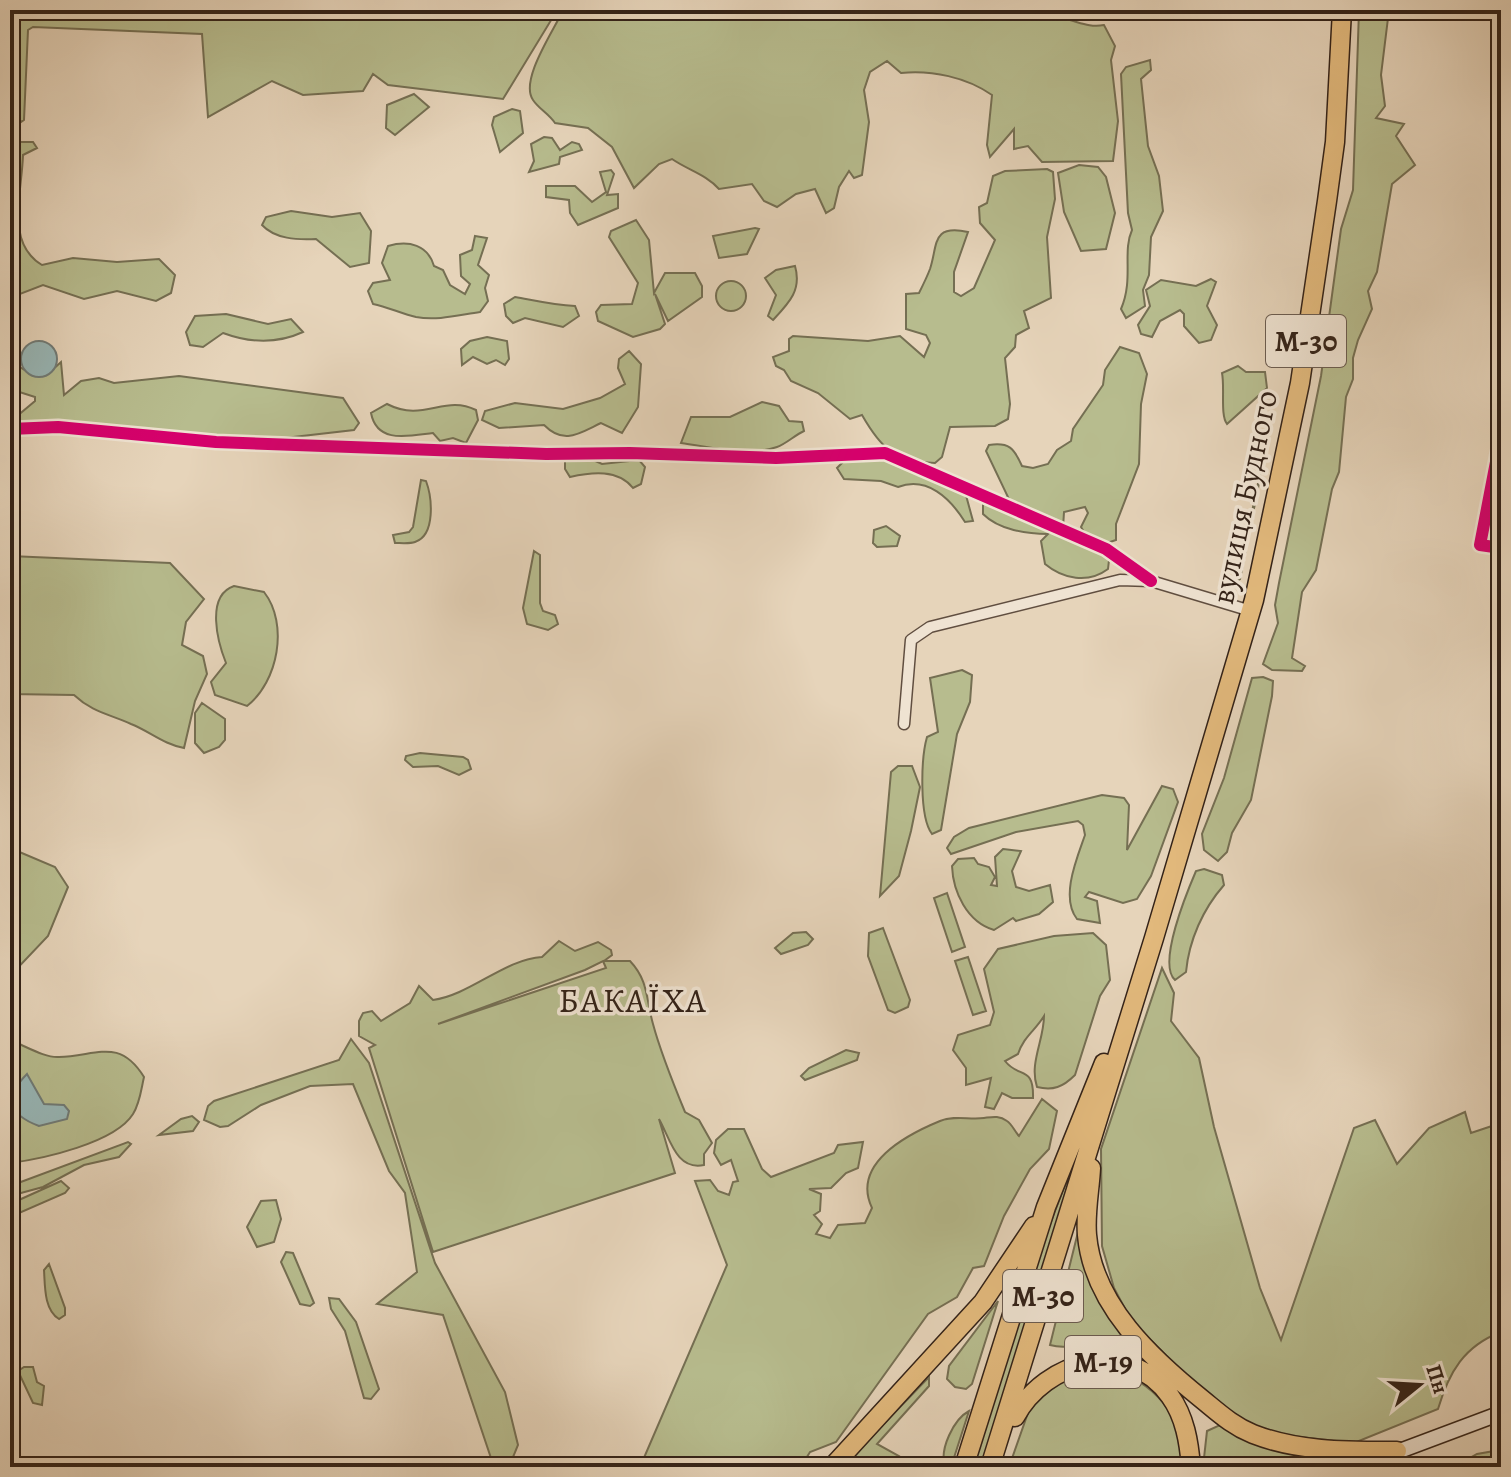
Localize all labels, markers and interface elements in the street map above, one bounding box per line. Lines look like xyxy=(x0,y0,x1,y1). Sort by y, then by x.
road number: М-30 xyxy=(1266,315,1346,367)
street label: вулиця Будного xyxy=(1200,386,1288,608)
district label: БАКАЇХА xyxy=(558,977,708,1024)
road number: М-30 xyxy=(1003,1270,1083,1322)
road number: М-19 xyxy=(1065,1336,1141,1388)
north arrow xyxy=(1379,1345,1459,1425)
text: Пн xyxy=(1418,1361,1456,1397)

